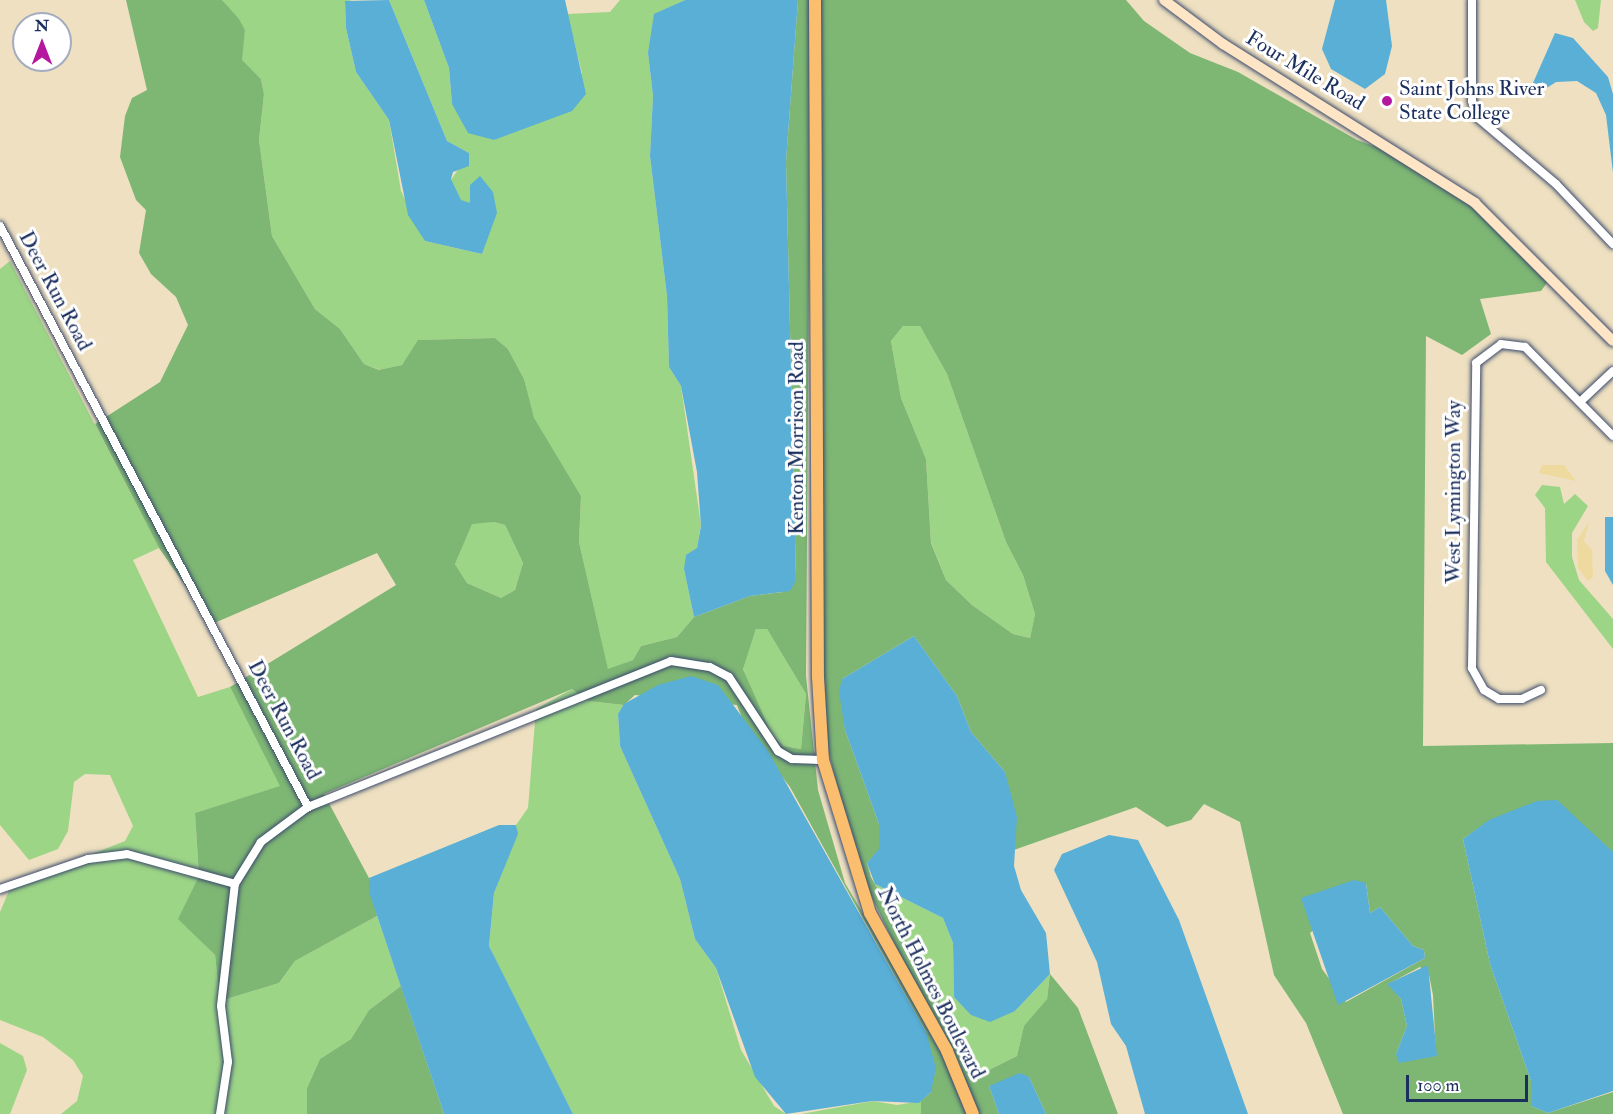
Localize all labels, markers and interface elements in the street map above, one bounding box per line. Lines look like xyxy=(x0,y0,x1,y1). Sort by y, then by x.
north arrow xyxy=(12,12,72,72)
text: N xyxy=(35,16,49,36)
street label: Four Mile Road xyxy=(1241,26,1369,116)
place label: Saint Johns River State College xyxy=(1399,76,1544,126)
marker: Saint Johns River State College xyxy=(1380,94,1394,108)
street label: Deer Run Road xyxy=(13,227,97,355)
street label: Kenton Morrison Road xyxy=(784,341,810,535)
street label: West Lymington Way xyxy=(1441,400,1467,584)
street label: Deer Run Road xyxy=(242,656,326,784)
street label: North Holmes Boulevard xyxy=(872,883,990,1083)
scale bar xyxy=(1409,1063,1530,1101)
text: 100 m xyxy=(1417,1074,1460,1097)

